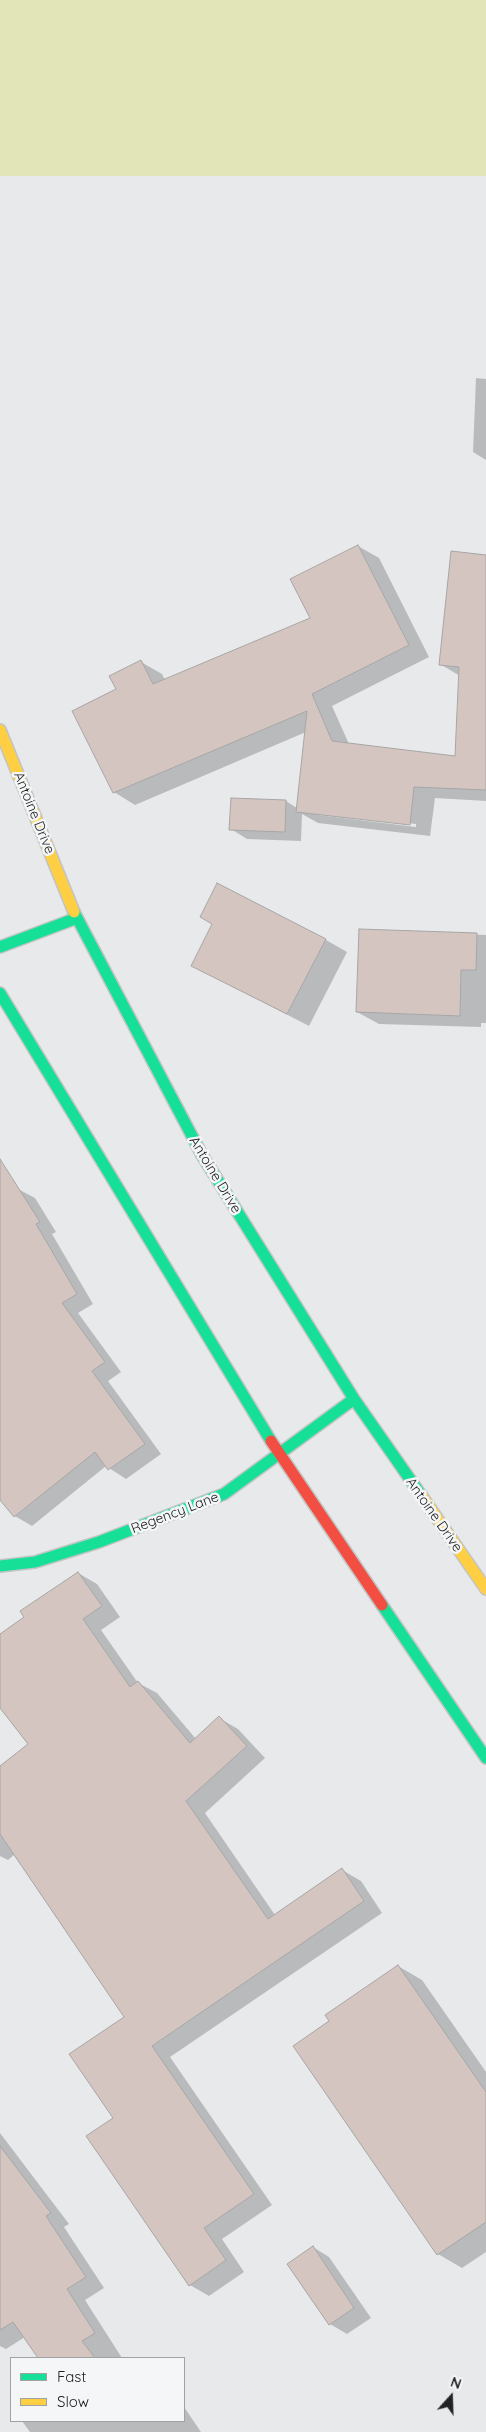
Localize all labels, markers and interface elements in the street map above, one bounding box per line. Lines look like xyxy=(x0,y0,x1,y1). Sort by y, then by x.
street label: Antoine Drive xyxy=(10,770,58,856)
street label: Antoine Drive xyxy=(185,1133,245,1217)
street label: Antoine Drive xyxy=(402,1475,466,1555)
street label: Regency Lane xyxy=(129,1489,221,1537)
legend xyxy=(10,2357,185,2422)
text: Fast xyxy=(57,2367,86,2386)
north arrow xyxy=(426,2372,476,2422)
text: N xyxy=(448,2373,464,2393)
text: Slow xyxy=(57,2392,89,2411)

